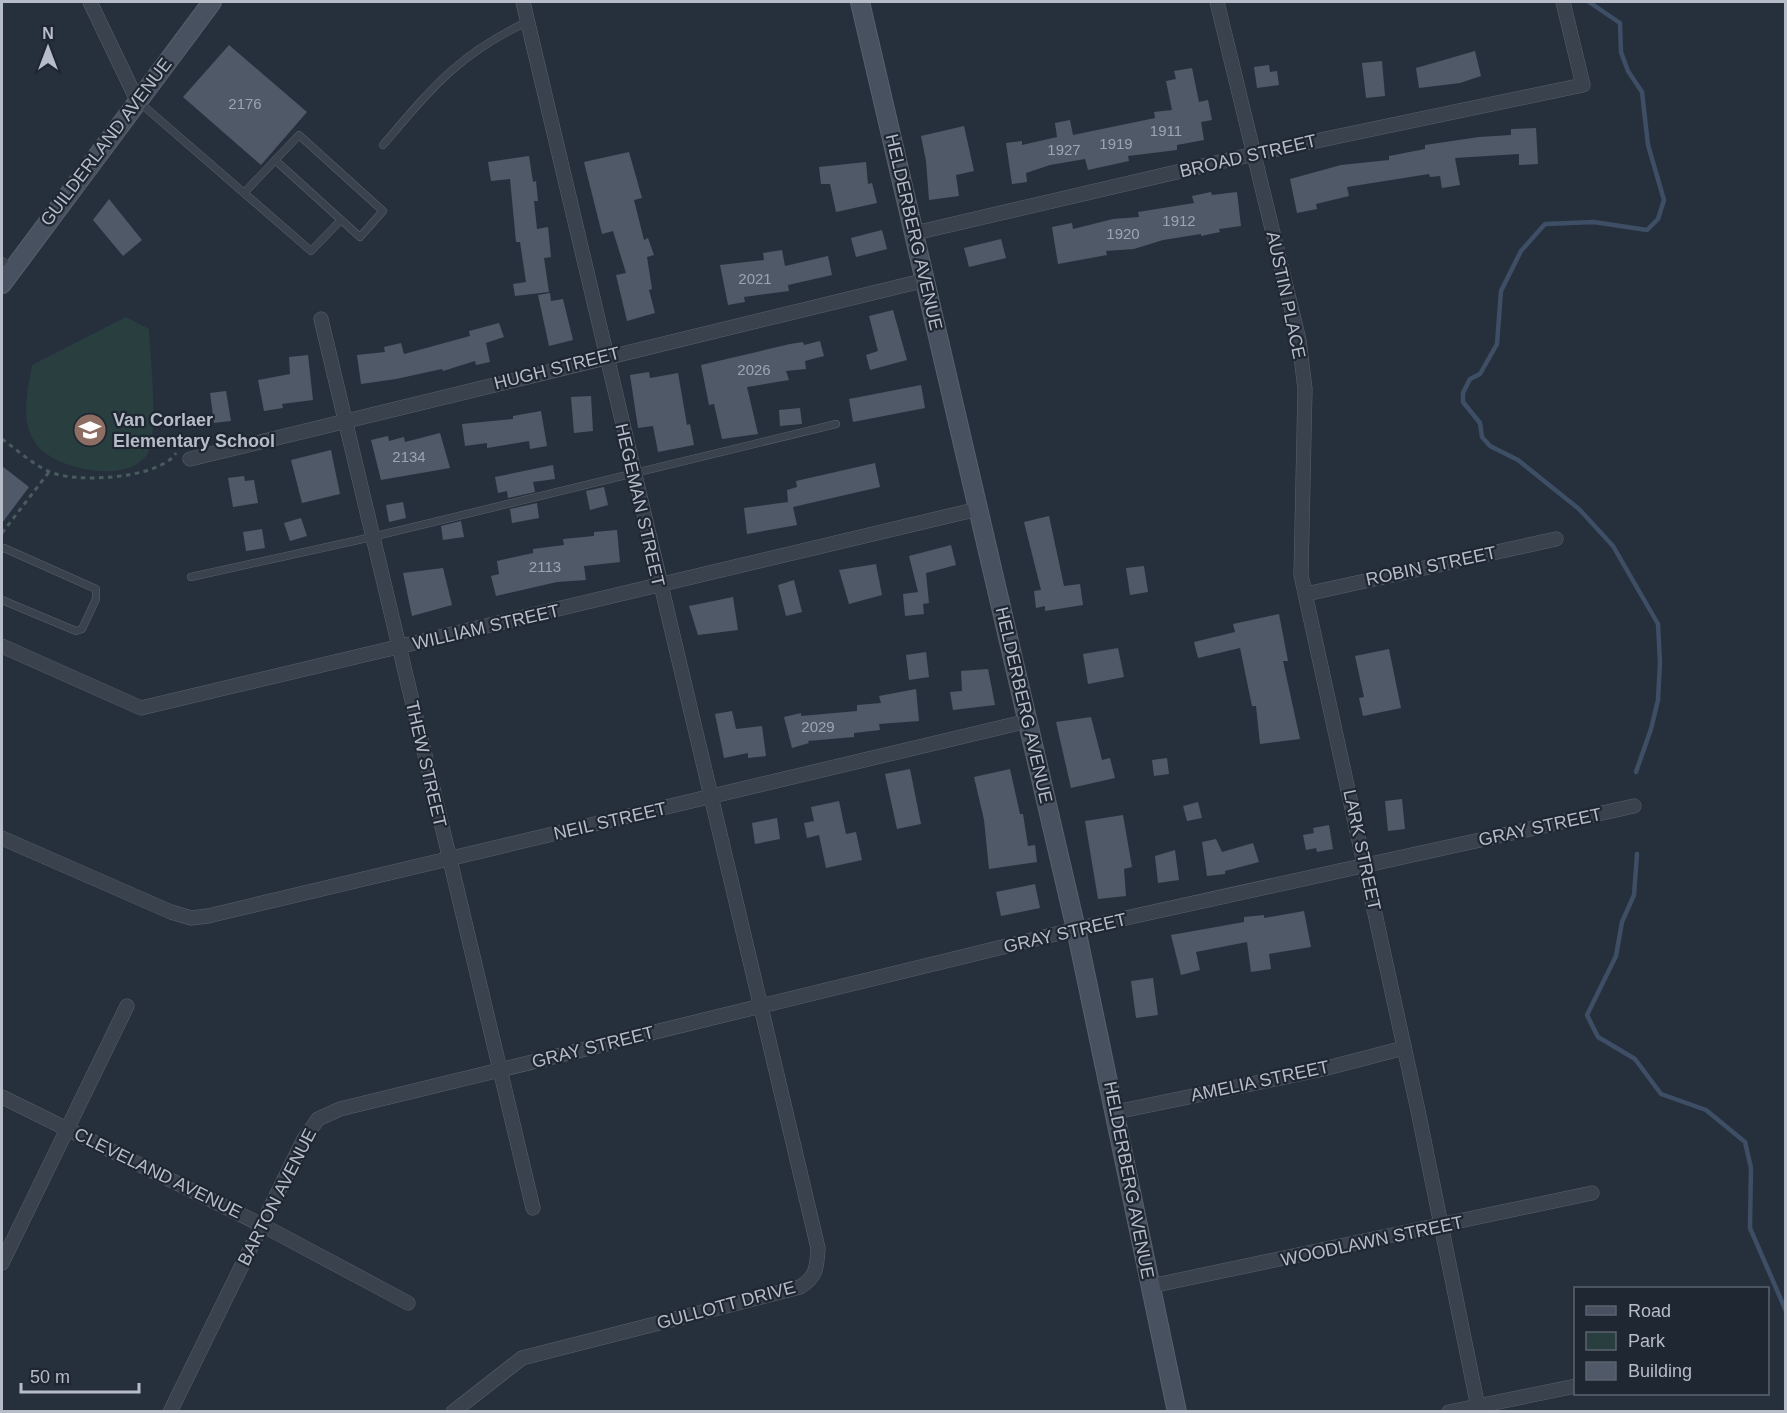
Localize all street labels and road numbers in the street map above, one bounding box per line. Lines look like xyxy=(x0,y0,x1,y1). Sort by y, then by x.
street label: GUILDERLAND AVENUE xyxy=(36,54,176,230)
street label: BROAD STREET xyxy=(1178,131,1318,181)
street label: HELDERBERG AVENUE xyxy=(882,132,946,332)
street label: AUSTIN PLACE xyxy=(1263,229,1309,361)
street label: HUGH STREET xyxy=(492,343,622,393)
street label: HEGEMAN STREET xyxy=(611,421,669,589)
street label: ROBIN STREET xyxy=(1364,542,1498,590)
street label: WILLIAM STREET xyxy=(411,600,561,654)
street label: HELDERBERG AVENUE xyxy=(992,605,1056,805)
street label: THEW STREET xyxy=(402,699,450,829)
street label: LARK STREET xyxy=(1339,788,1385,912)
street label: NEIL STREET xyxy=(552,798,668,844)
street label: GRAY STREET xyxy=(1477,804,1603,850)
street label: GRAY STREET xyxy=(1002,909,1128,957)
street label: GRAY STREET xyxy=(530,1022,656,1072)
street label: AMELIA STREET xyxy=(1189,1057,1331,1105)
street label: HELDERBERG AVENUE xyxy=(1100,1080,1158,1280)
street label: CLEVELAND AVENUE xyxy=(71,1124,245,1222)
street label: BARTON AVENUE xyxy=(234,1125,320,1269)
street label: WOODLAWN STREET xyxy=(1279,1212,1465,1270)
street label: GULLOTT DRIVE xyxy=(654,1277,798,1333)

